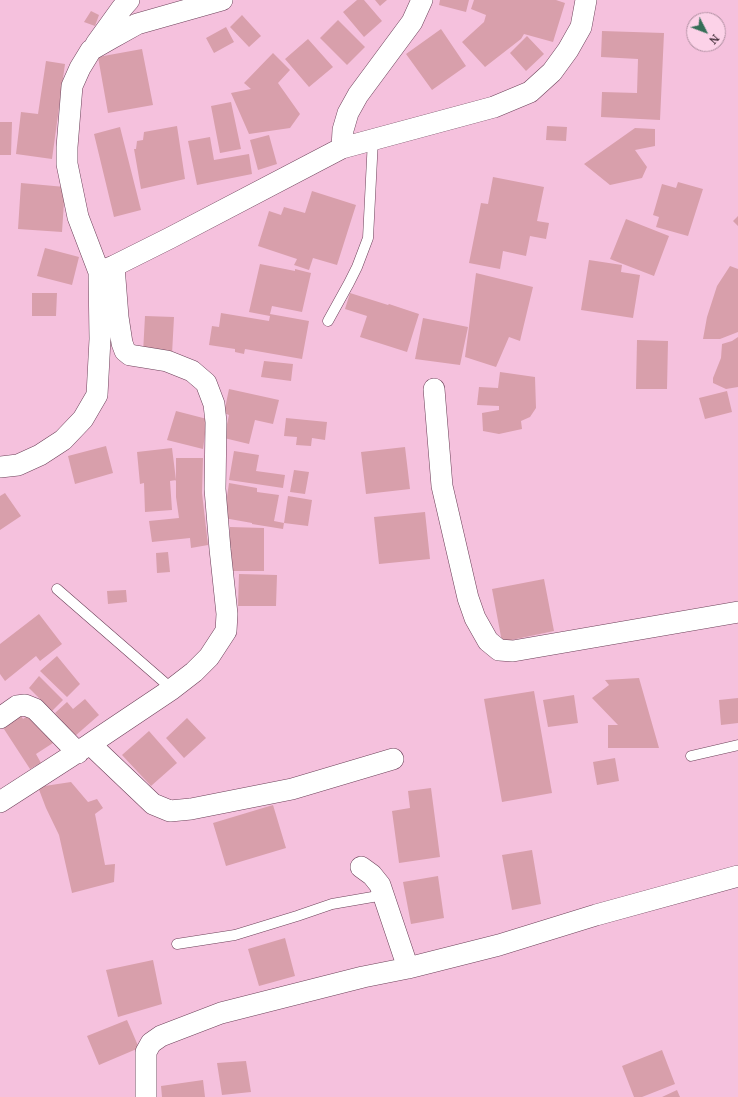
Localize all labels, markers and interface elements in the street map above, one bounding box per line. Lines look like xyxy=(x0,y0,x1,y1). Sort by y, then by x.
north arrow xyxy=(686,12,726,52)
text: N xyxy=(706,32,722,47)

